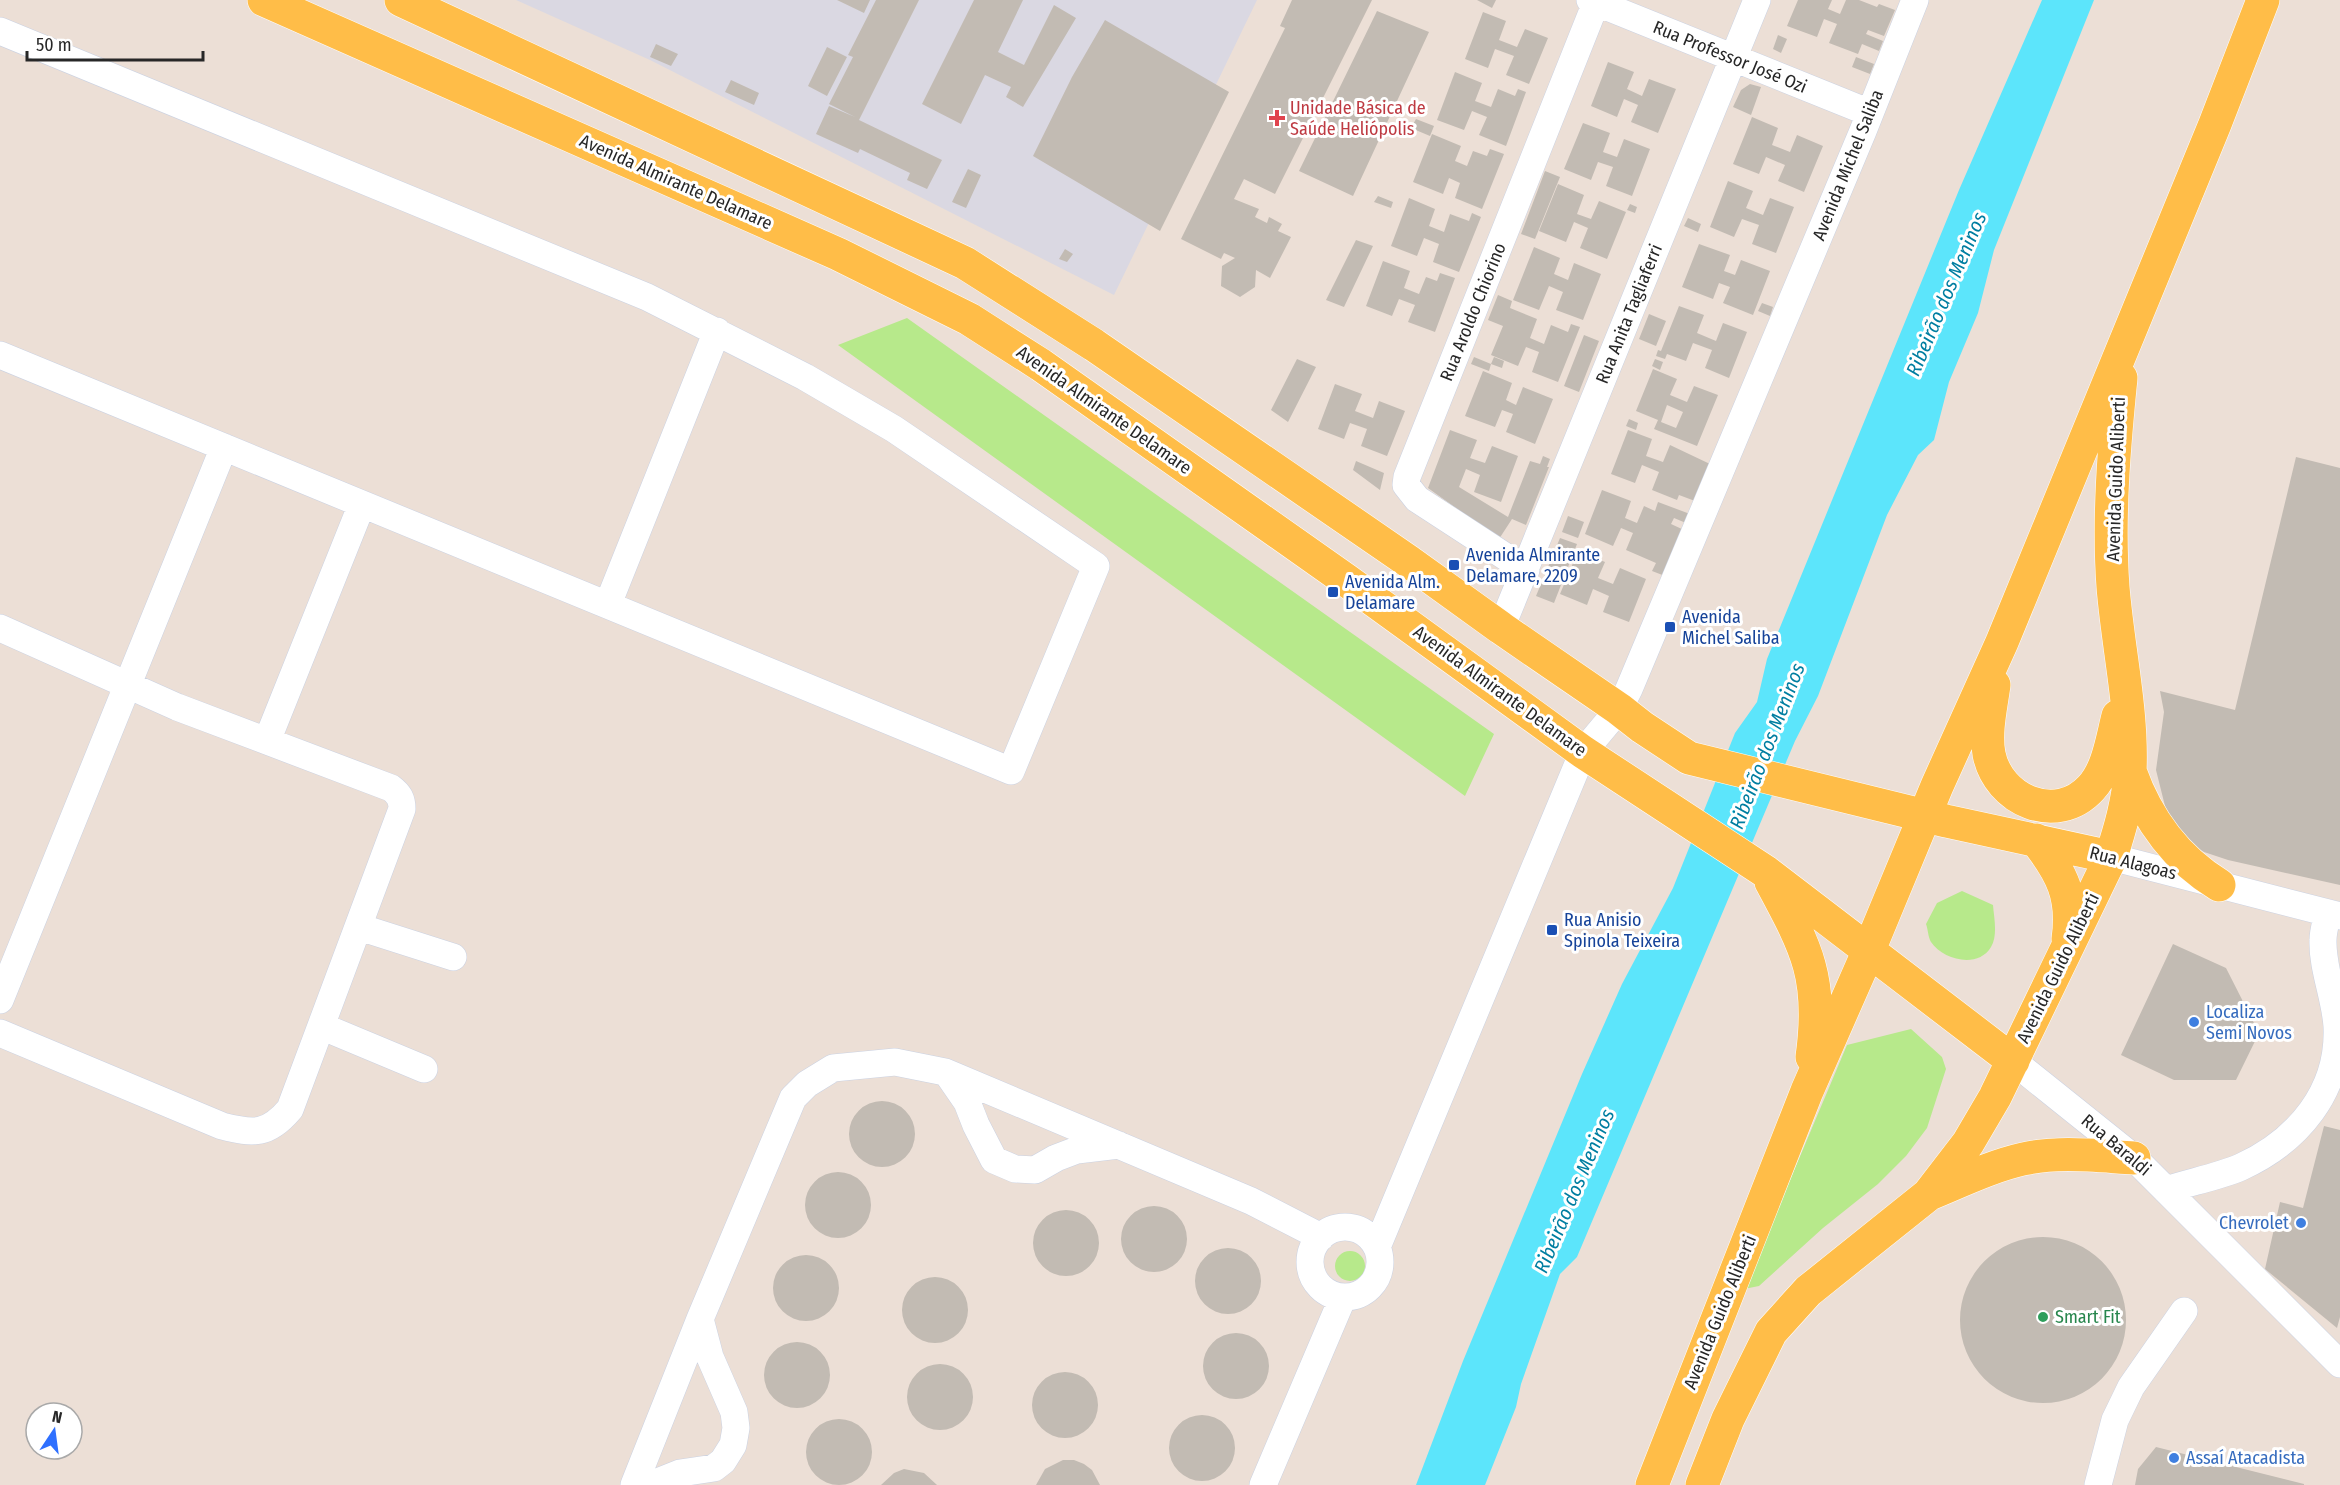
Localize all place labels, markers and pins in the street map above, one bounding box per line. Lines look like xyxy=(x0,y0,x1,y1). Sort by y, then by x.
place label: Unidade Básica de Saúde Heliópolis xyxy=(1290,97,1426,140)
marker: Unidade Básica de Saúde Heliópolis xyxy=(1268,109,1286,127)
place label: Avenida Almirante Delamare, 2209 xyxy=(1466,544,1600,587)
marker: Avenida Almirante Delamare, 2209 xyxy=(1447,558,1461,572)
place label: Avenida Alm. Delamare xyxy=(1345,571,1440,614)
marker: Avenida Alm. Delamare xyxy=(1326,585,1340,599)
place label: Avenida Michel Saliba xyxy=(1682,606,1780,649)
marker: Avenida Michel Saliba xyxy=(1663,620,1677,634)
place label: Rua Anisio Spinola Teixeira xyxy=(1564,909,1680,952)
marker: Rua Anisio Spinola Teixeira xyxy=(1545,923,1559,937)
place label: Localiza Semi Novos xyxy=(2206,1001,2292,1044)
marker: Localiza Semi Novos xyxy=(2187,1015,2201,1029)
place label: Chevrolet xyxy=(2219,1212,2289,1234)
marker: Chevrolet xyxy=(2294,1216,2308,1230)
place label: Smart Fit xyxy=(2055,1306,2121,1328)
marker: Smart Fit xyxy=(2036,1310,2050,1324)
place label: Assaí Atacadista xyxy=(2186,1447,2305,1469)
marker: Assaí Atacadista xyxy=(2167,1451,2181,1465)

